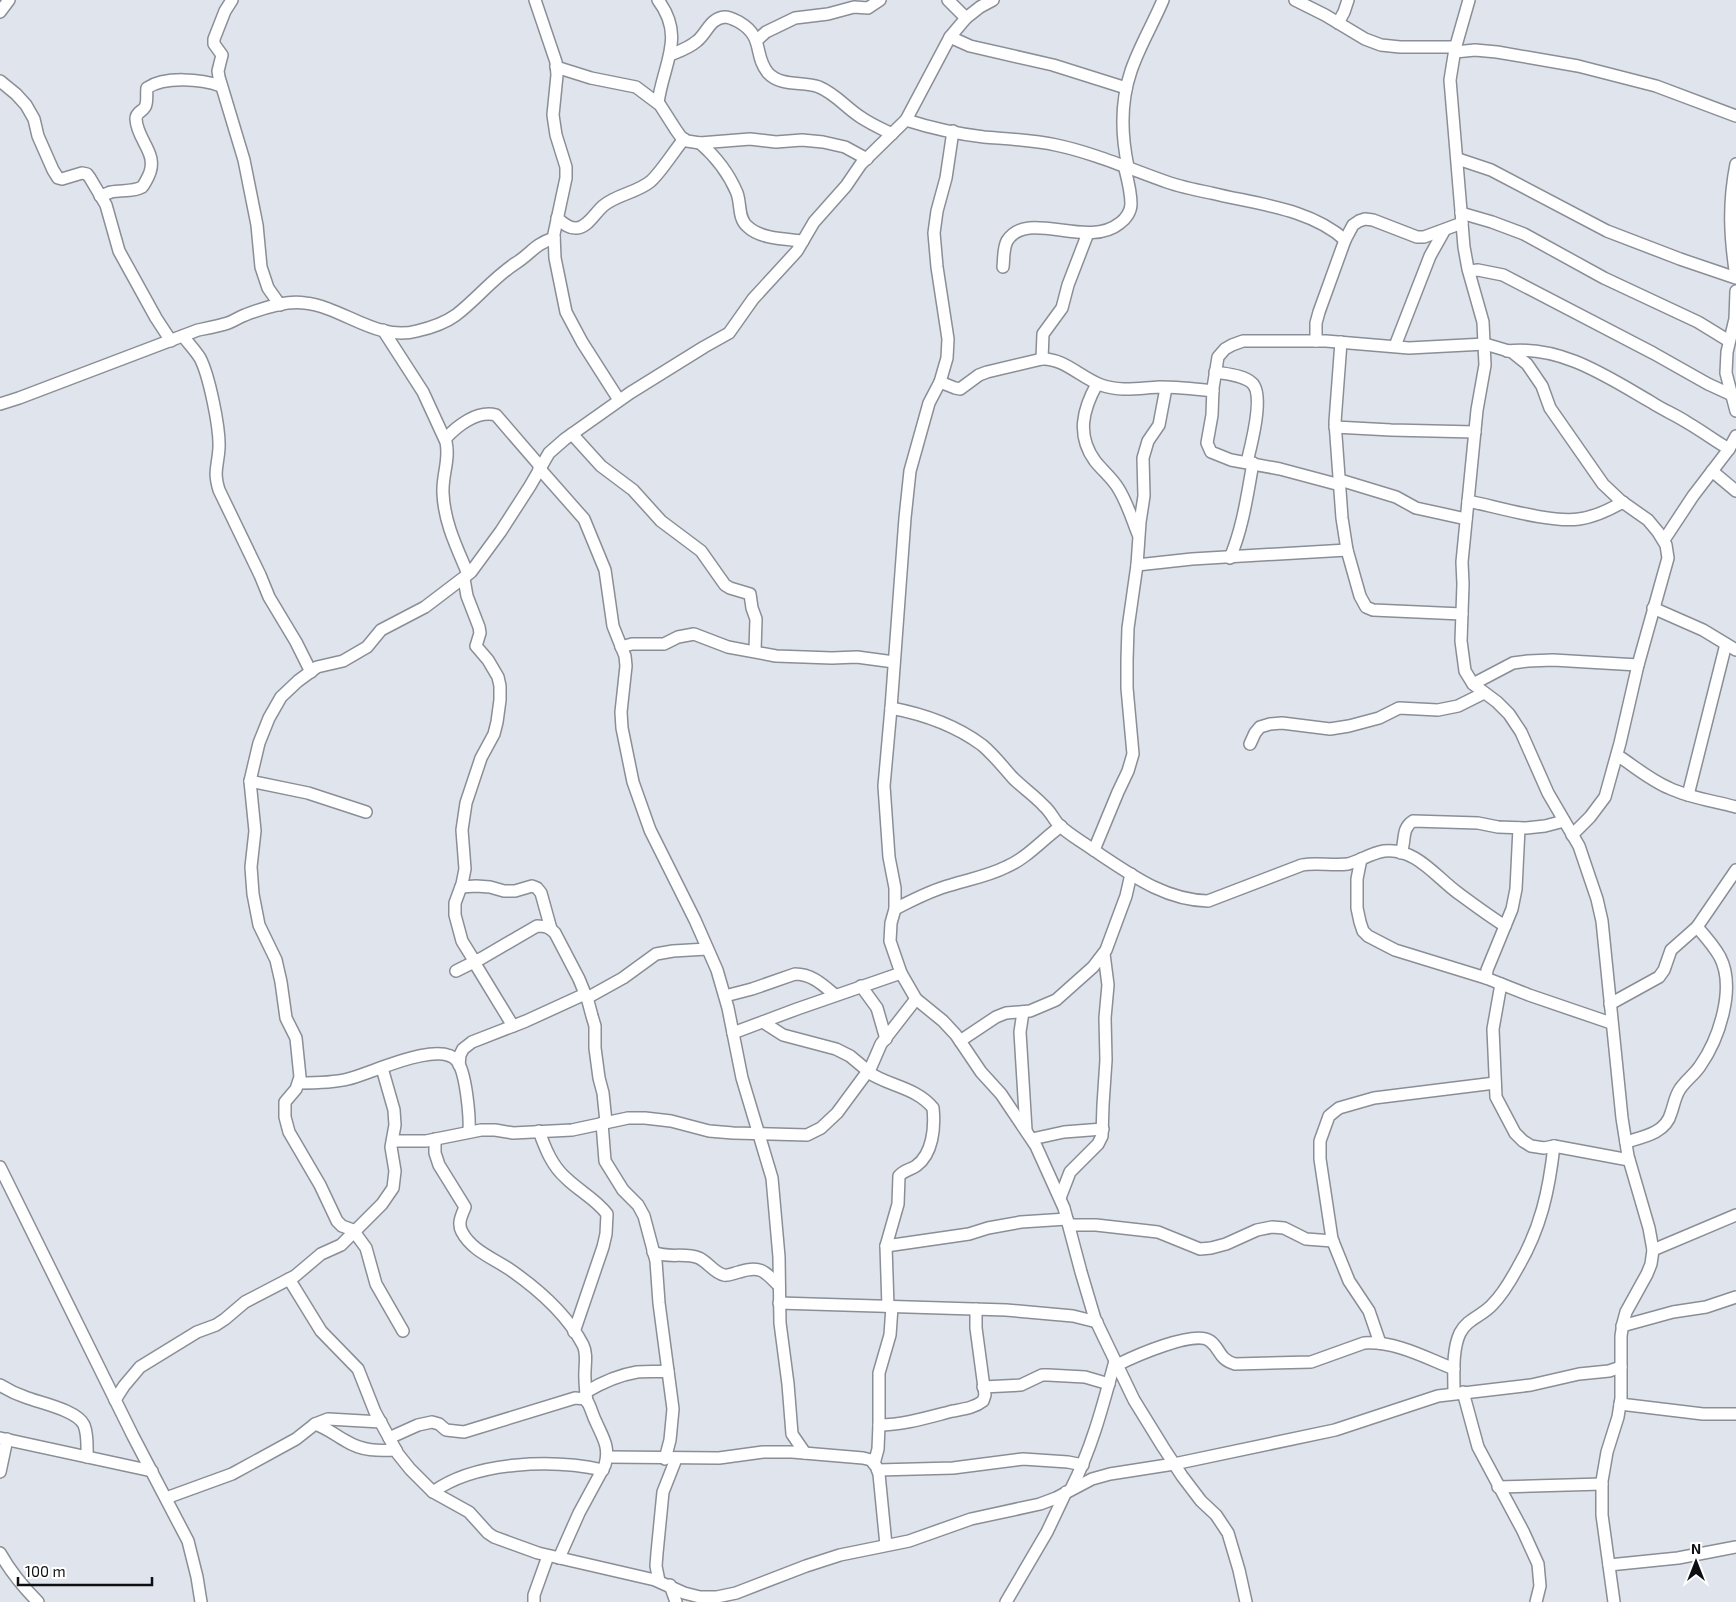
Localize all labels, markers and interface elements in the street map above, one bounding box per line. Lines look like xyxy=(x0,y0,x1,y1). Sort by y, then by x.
north arrow xyxy=(1671,1537,1721,1587)
text: N xyxy=(1691,1540,1701,1557)
scale bar xyxy=(18,1554,151,1586)
text: 100 m xyxy=(25,1562,66,1580)

